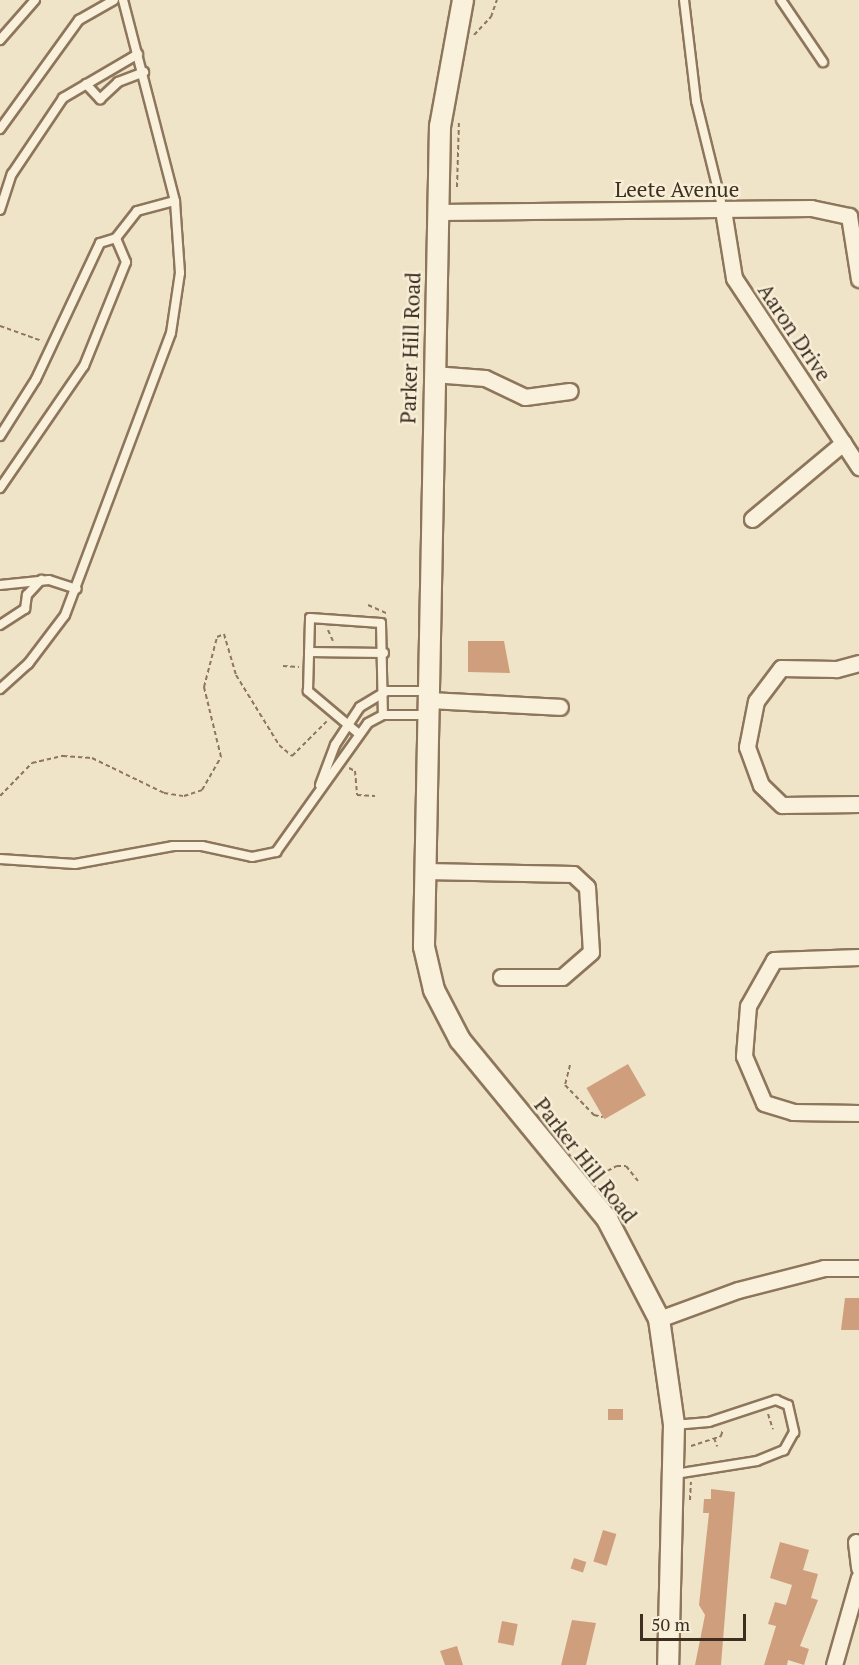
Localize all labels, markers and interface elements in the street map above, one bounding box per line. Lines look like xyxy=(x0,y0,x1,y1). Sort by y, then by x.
street label: Leete Avenue xyxy=(615,176,739,202)
street label: Parker Hill Road xyxy=(395,272,425,424)
street label: Aaron Drive xyxy=(753,278,837,386)
street label: Parker Hill Road xyxy=(529,1092,643,1228)
scale bar xyxy=(643,1602,750,1640)
text: 50 m xyxy=(651,1612,690,1636)

